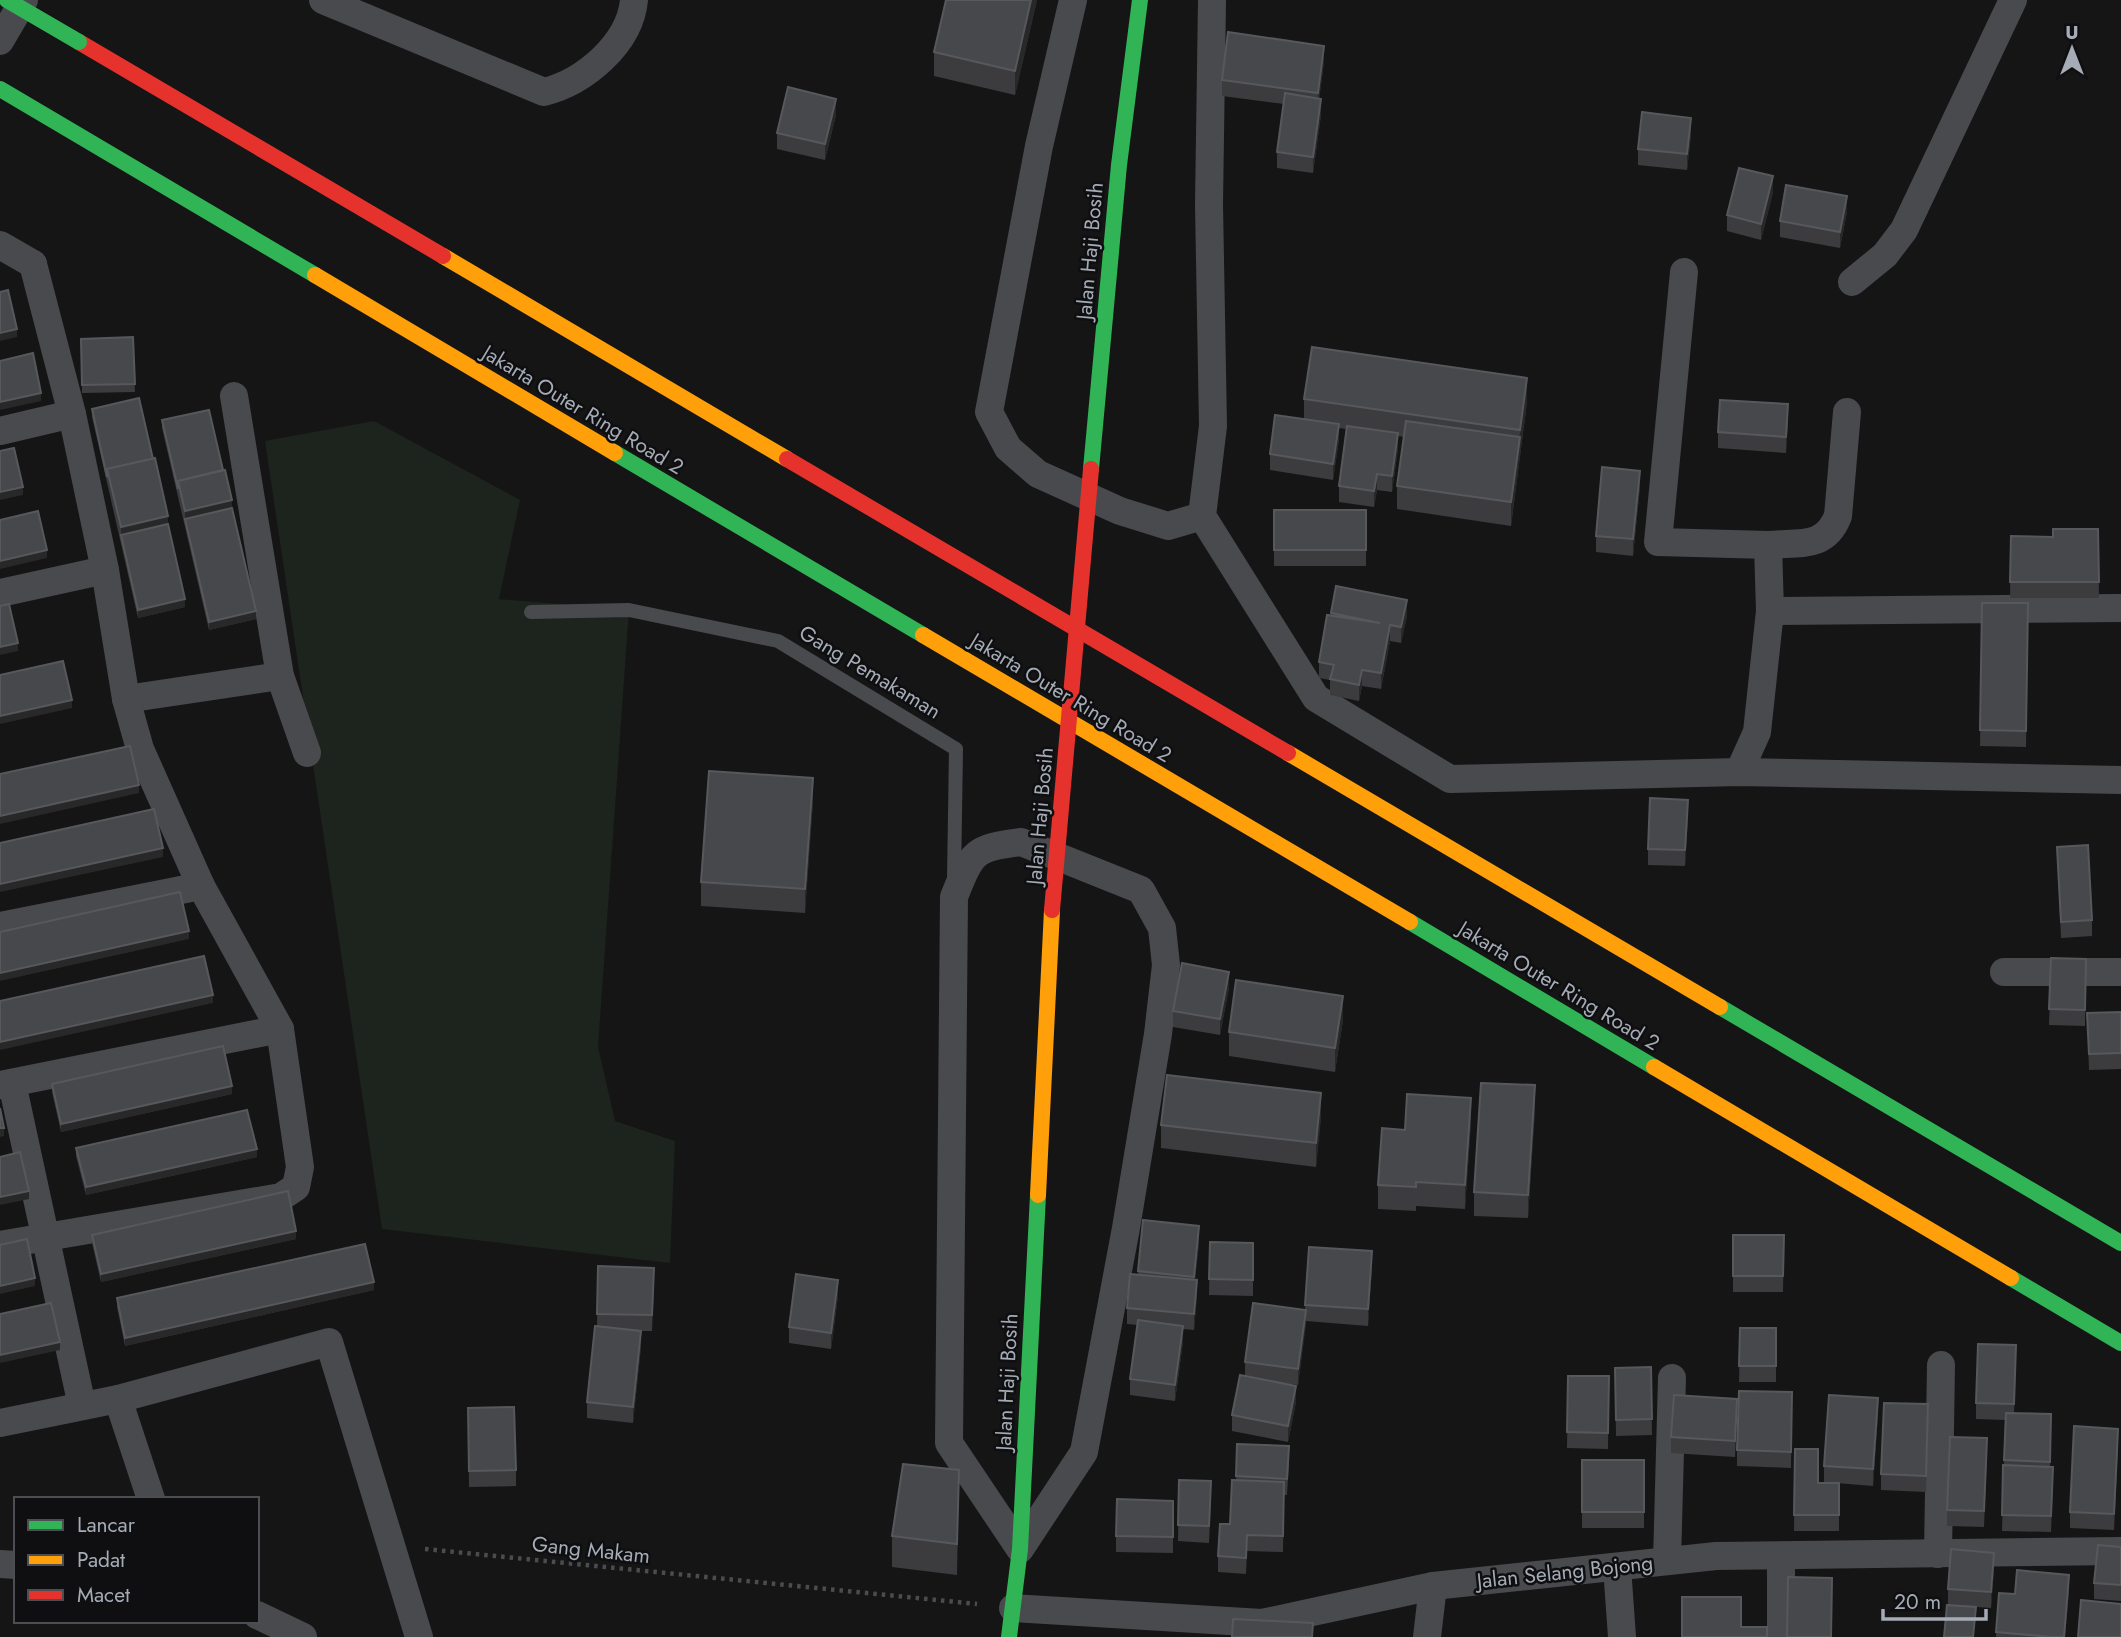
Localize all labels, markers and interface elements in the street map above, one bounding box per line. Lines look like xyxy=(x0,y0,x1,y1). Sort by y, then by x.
north arrow xyxy=(2037,14,2107,84)
text: U xyxy=(2065,19,2079,46)
street label: Jalan Haji Bosih xyxy=(1069,181,1111,324)
street label: Jakarta Outer Ring Road 2 xyxy=(474,336,689,482)
street label: Gang Pemakaman xyxy=(793,618,947,726)
street label: Jakarta Outer Ring Road 2 xyxy=(962,624,1177,770)
street label: Jalan Haji Bosih xyxy=(1019,746,1061,889)
street label: Jakarta Outer Ring Road 2 xyxy=(1450,912,1665,1058)
street label: Jalan Haji Bosih xyxy=(988,1312,1026,1455)
legend xyxy=(14,1497,259,1623)
text: Lancar xyxy=(77,1510,136,1540)
street label: Gang Makam xyxy=(530,1529,652,1571)
text: Padat xyxy=(77,1545,125,1575)
street label: Jalan Selang Bojong xyxy=(1473,1548,1655,1596)
scale bar xyxy=(1883,1578,1986,1622)
text: Macet xyxy=(77,1580,130,1610)
text: 20 m xyxy=(1894,1587,1941,1617)

